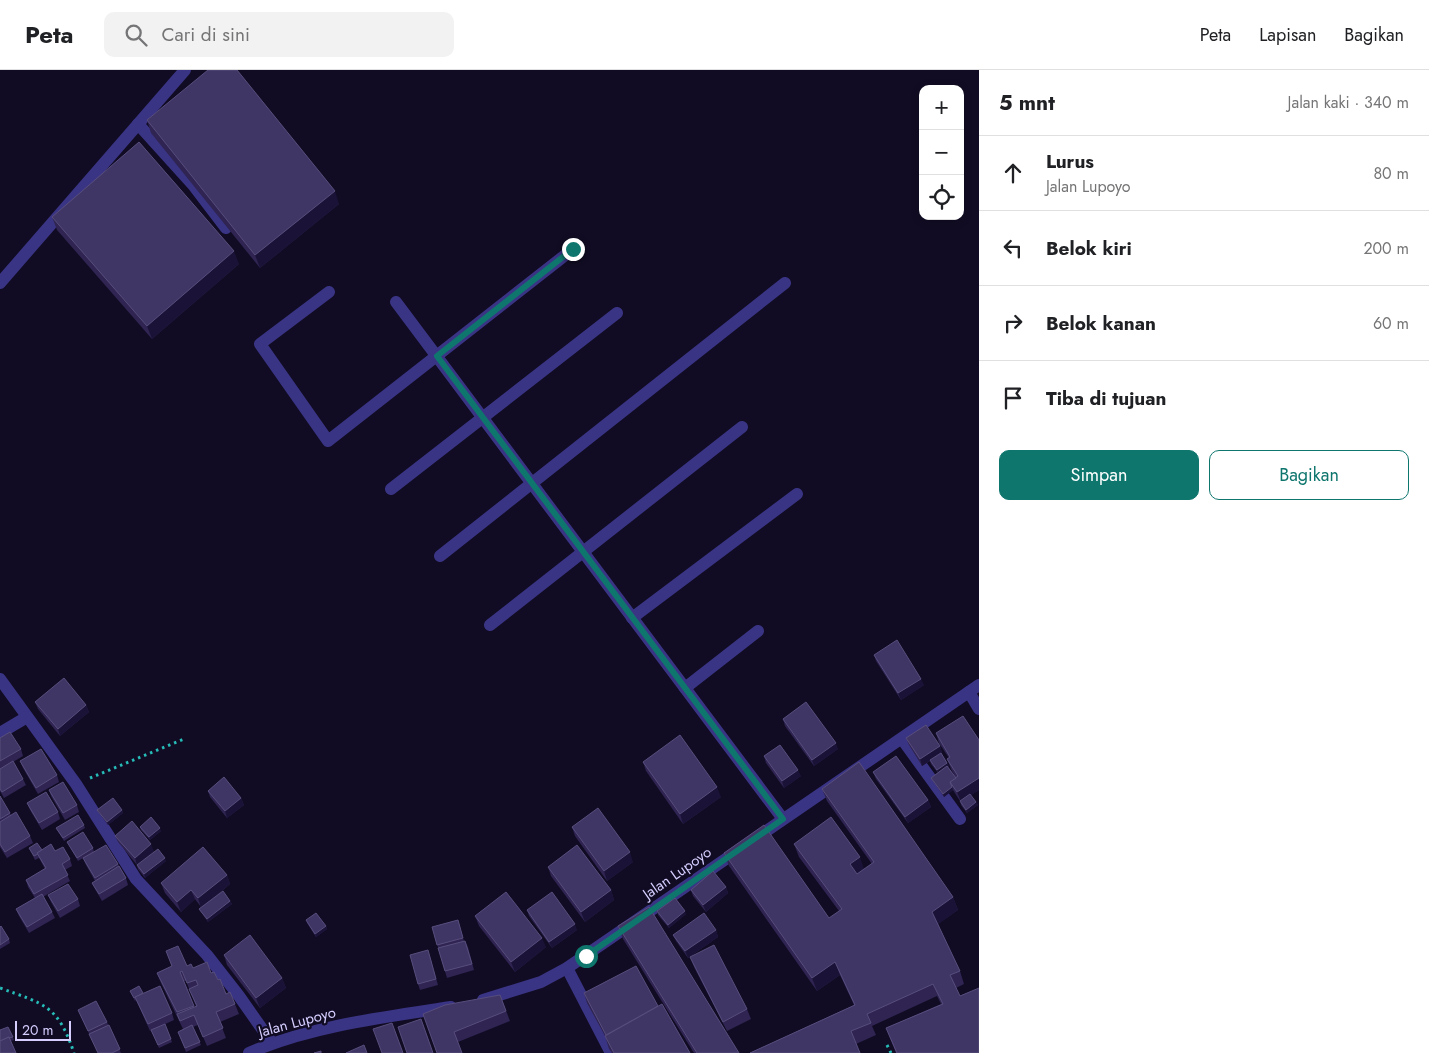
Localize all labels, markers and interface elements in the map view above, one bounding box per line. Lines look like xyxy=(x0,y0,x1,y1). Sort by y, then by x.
search box xyxy=(104,12,454,57)
text: Peta xyxy=(25,17,74,52)
icon: search xyxy=(122,21,150,49)
text: Cari di sini xyxy=(162,21,250,48)
text: Peta xyxy=(1200,22,1231,48)
text: Lapisan xyxy=(1259,22,1316,48)
text: Bagikan xyxy=(1344,22,1404,48)
map controls xyxy=(919,85,964,220)
button: + xyxy=(919,85,964,130)
text: 5 mnt xyxy=(999,88,1055,118)
text: Jalan kaki · 340 m xyxy=(1288,91,1409,114)
button: − xyxy=(919,130,964,175)
text: Lurus xyxy=(1046,148,1094,175)
icon: ahead xyxy=(999,159,1027,187)
text: 80 m xyxy=(1373,162,1409,185)
button: locate xyxy=(919,175,964,220)
text: Jalan Lupoyo xyxy=(1046,175,1131,198)
icon: left xyxy=(999,234,1027,262)
text: Belok kiri xyxy=(1046,235,1132,262)
text: 200 m xyxy=(1363,237,1409,260)
route end xyxy=(562,238,585,261)
icon: right xyxy=(999,309,1027,337)
text: Belok kanan xyxy=(1046,310,1156,337)
text: 60 m xyxy=(1373,312,1409,335)
icon: arrive xyxy=(999,384,1027,412)
text: Tiba di tujuan xyxy=(1046,385,1166,412)
button: Simpan xyxy=(999,450,1199,500)
button: Bagikan xyxy=(1209,450,1409,500)
street label: Jalan Lupoyo xyxy=(637,841,716,906)
route start xyxy=(575,945,598,968)
street label: Jalan Lupoyo xyxy=(254,1001,338,1043)
scale bar xyxy=(15,1018,71,1041)
text: 20 m xyxy=(22,1020,54,1040)

